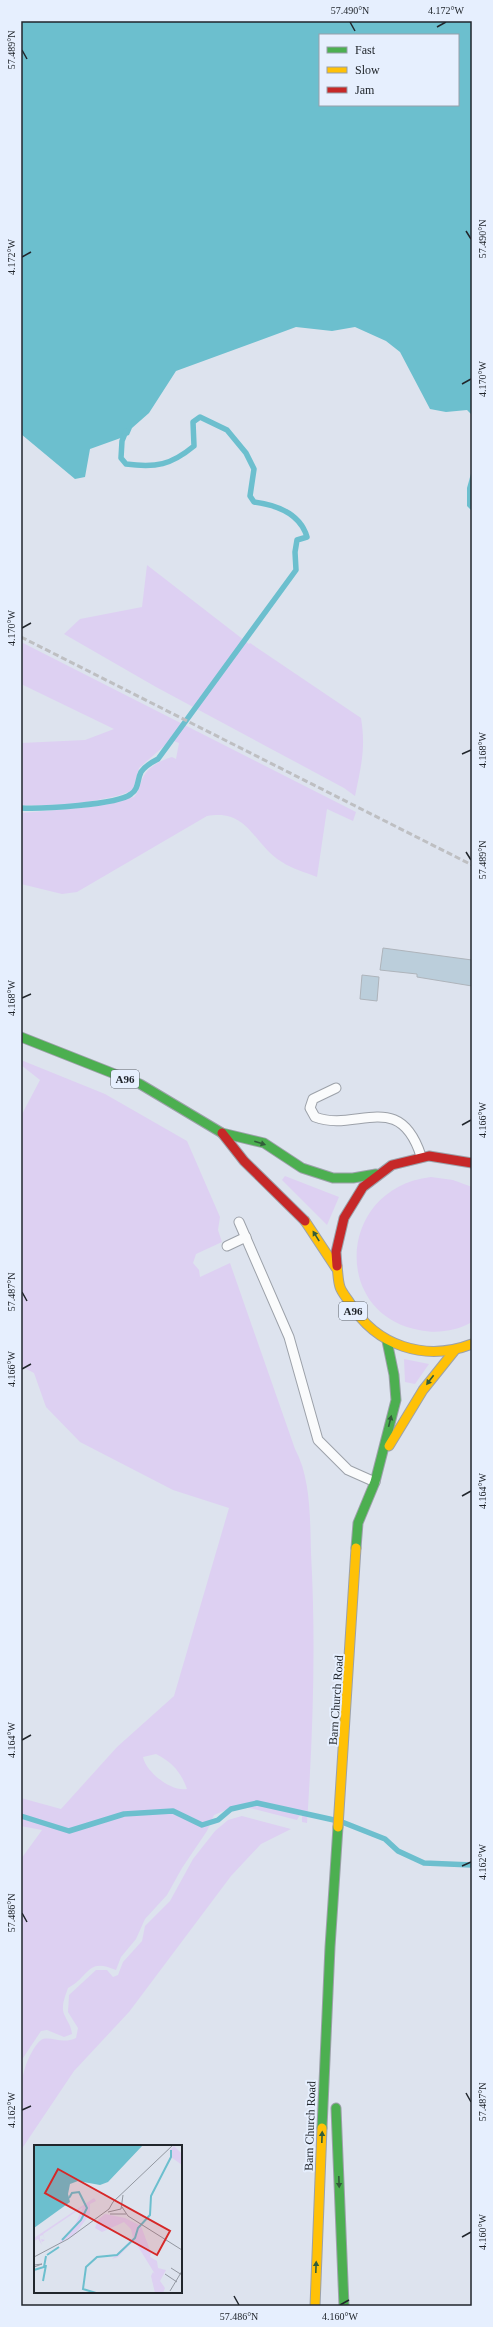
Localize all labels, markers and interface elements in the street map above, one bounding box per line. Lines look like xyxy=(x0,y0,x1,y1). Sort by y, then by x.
text: 57.490°N xyxy=(331,5,369,16)
text: 4.172°W xyxy=(428,5,465,16)
text: 57.489°N xyxy=(6,31,17,69)
legend xyxy=(319,34,459,106)
text: Fast xyxy=(355,43,376,57)
text: Slow xyxy=(355,63,380,77)
text: Jam xyxy=(355,83,375,97)
text: 57.490°N xyxy=(477,220,488,258)
text: 4.172°W xyxy=(6,238,17,275)
text: 4.170°W xyxy=(477,360,488,397)
text: 4.170°W xyxy=(6,609,17,646)
text: 4.168°W xyxy=(477,731,488,768)
text: 57.489°N xyxy=(477,841,488,879)
text: 4.168°W xyxy=(6,979,17,1016)
road number: A96 xyxy=(111,1070,139,1088)
text: 4.166°W xyxy=(477,1101,488,1138)
one-way arrow xyxy=(255,1140,267,1146)
one-way arrow xyxy=(312,1231,320,1241)
text: 57.487°N xyxy=(6,1273,17,1311)
road number: A96 xyxy=(339,1302,367,1320)
text: 4.166°W xyxy=(6,1350,17,1387)
one-way arrow xyxy=(426,1375,434,1386)
one-way arrow xyxy=(388,1415,394,1427)
text: 4.164°W xyxy=(477,1472,488,1509)
street label: Barn Church Road xyxy=(326,1655,346,1745)
text: 4.164°W xyxy=(6,1721,17,1758)
text: 4.162°W xyxy=(477,1843,488,1880)
text: 57.486°N xyxy=(6,1894,17,1932)
street label: Barn Church Road xyxy=(301,2081,319,2171)
text: 57.487°N xyxy=(477,2083,488,2121)
text: 4.162°W xyxy=(6,2091,17,2128)
one-way arrow xyxy=(319,2130,325,2143)
inset map xyxy=(34,2145,182,2293)
one-way arrow xyxy=(336,2176,342,2189)
text: 4.160°W xyxy=(477,2213,488,2250)
one-way arrow xyxy=(313,2261,320,2273)
text: 57.486°N xyxy=(220,2311,258,2322)
text: 4.160°W xyxy=(322,2311,359,2322)

